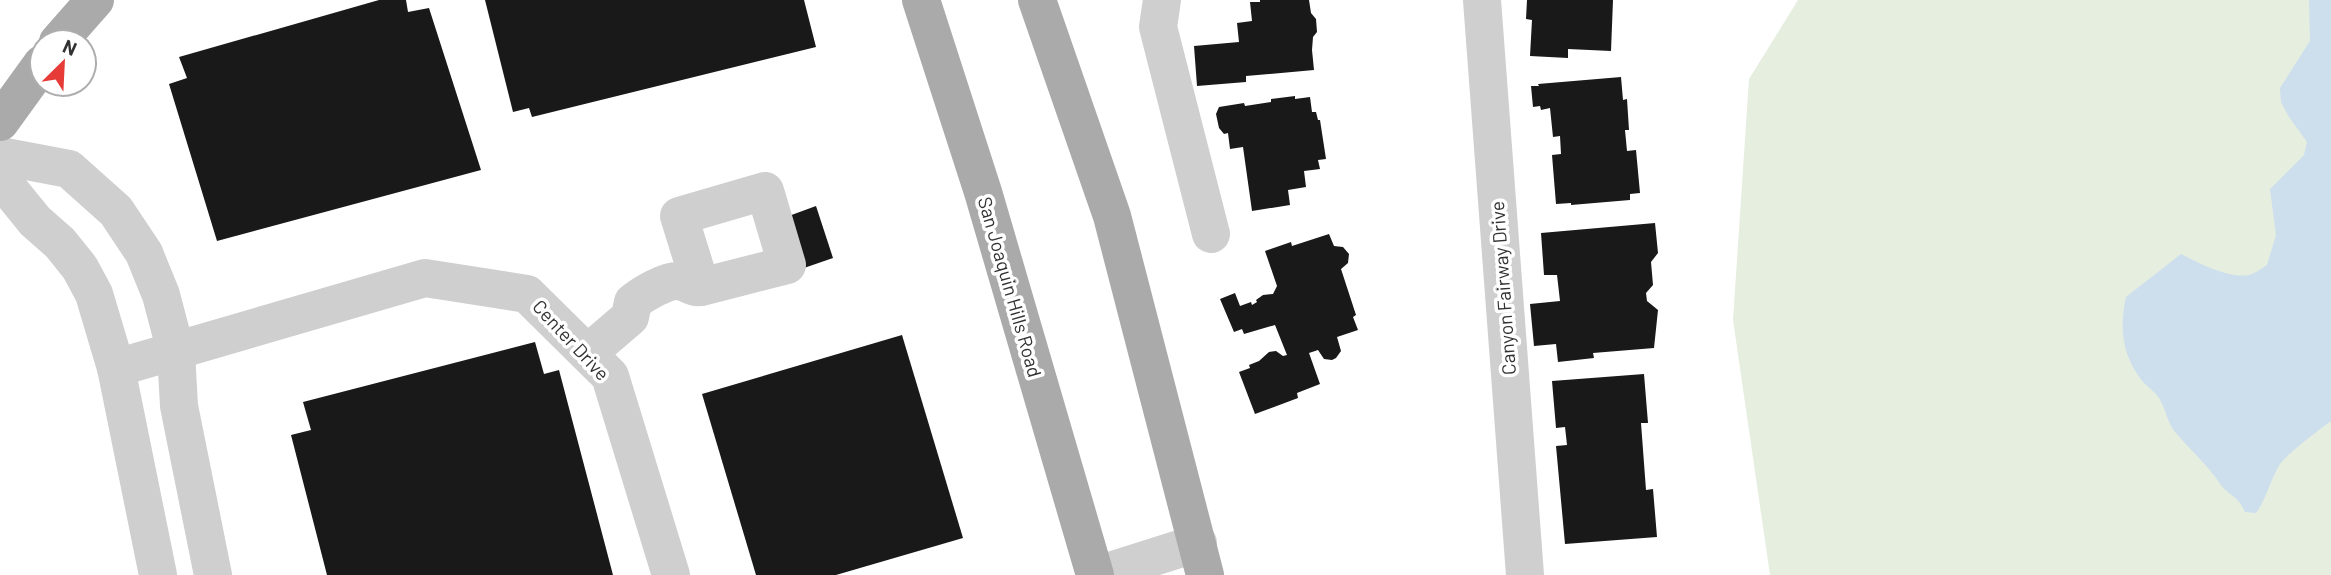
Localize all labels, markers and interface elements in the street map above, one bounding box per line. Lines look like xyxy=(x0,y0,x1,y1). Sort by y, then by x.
north arrow xyxy=(28,28,98,98)
text: N xyxy=(60,34,81,60)
street label: San Joaquin Hills Road xyxy=(974,194,1047,380)
street label: Canyon Fairway Drive xyxy=(1485,200,1520,376)
street label: Center Drive xyxy=(528,295,614,385)

